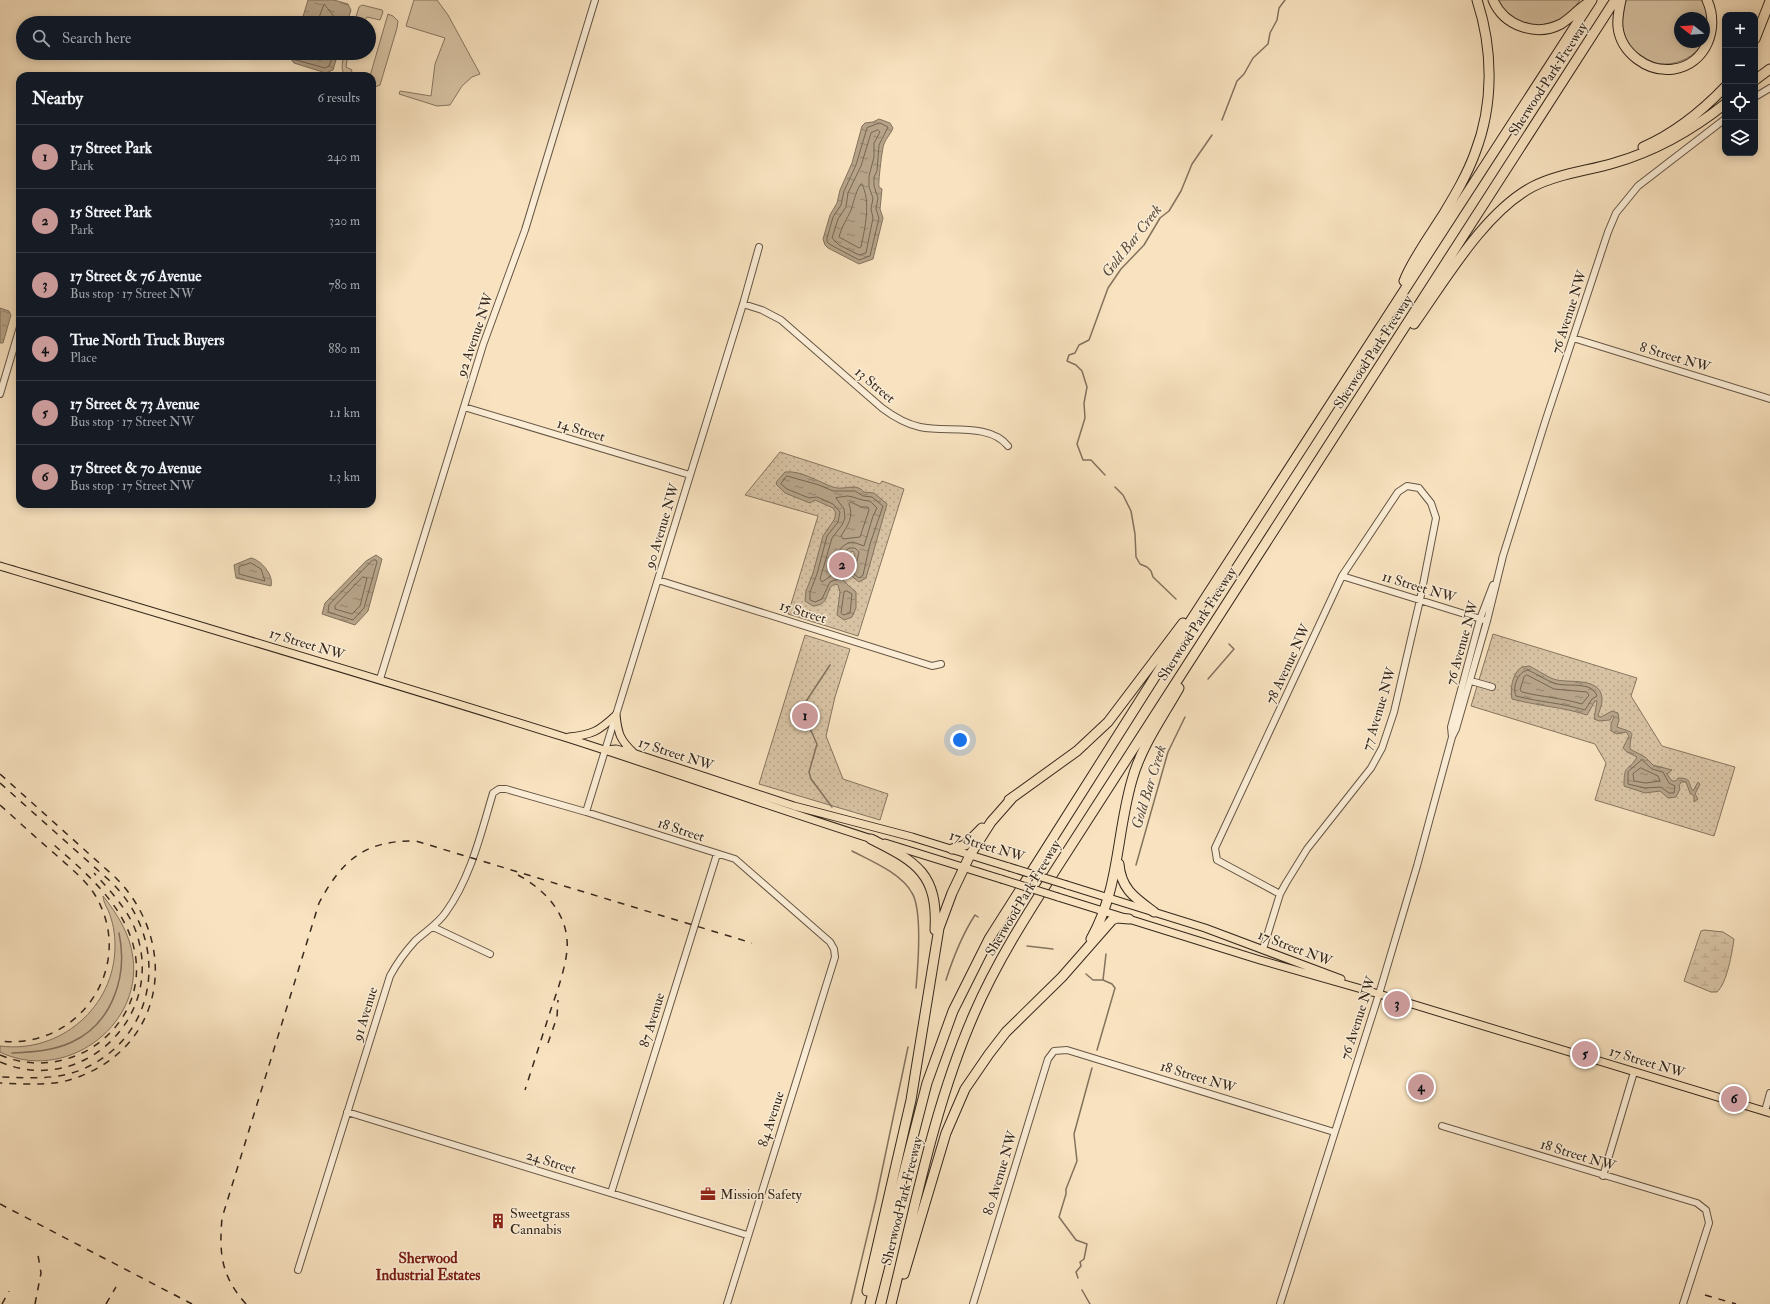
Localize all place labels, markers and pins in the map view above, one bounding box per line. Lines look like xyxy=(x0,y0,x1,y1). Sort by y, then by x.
pin: 2 xyxy=(829,550,855,580)
pin: 1 xyxy=(792,701,818,731)
pin: 3 xyxy=(1384,989,1410,1019)
pin: 5 xyxy=(1572,1039,1598,1069)
pin: 4 xyxy=(1408,1072,1434,1102)
pin: 6 xyxy=(1721,1084,1747,1114)
office icon: Mission Safety xyxy=(699,1185,717,1203)
place label: Mission Safety xyxy=(720,1186,803,1204)
place label: Sweetgrass Cannabis xyxy=(510,1205,570,1238)
building icon: Sweetgrass Cannabis xyxy=(489,1212,507,1230)

